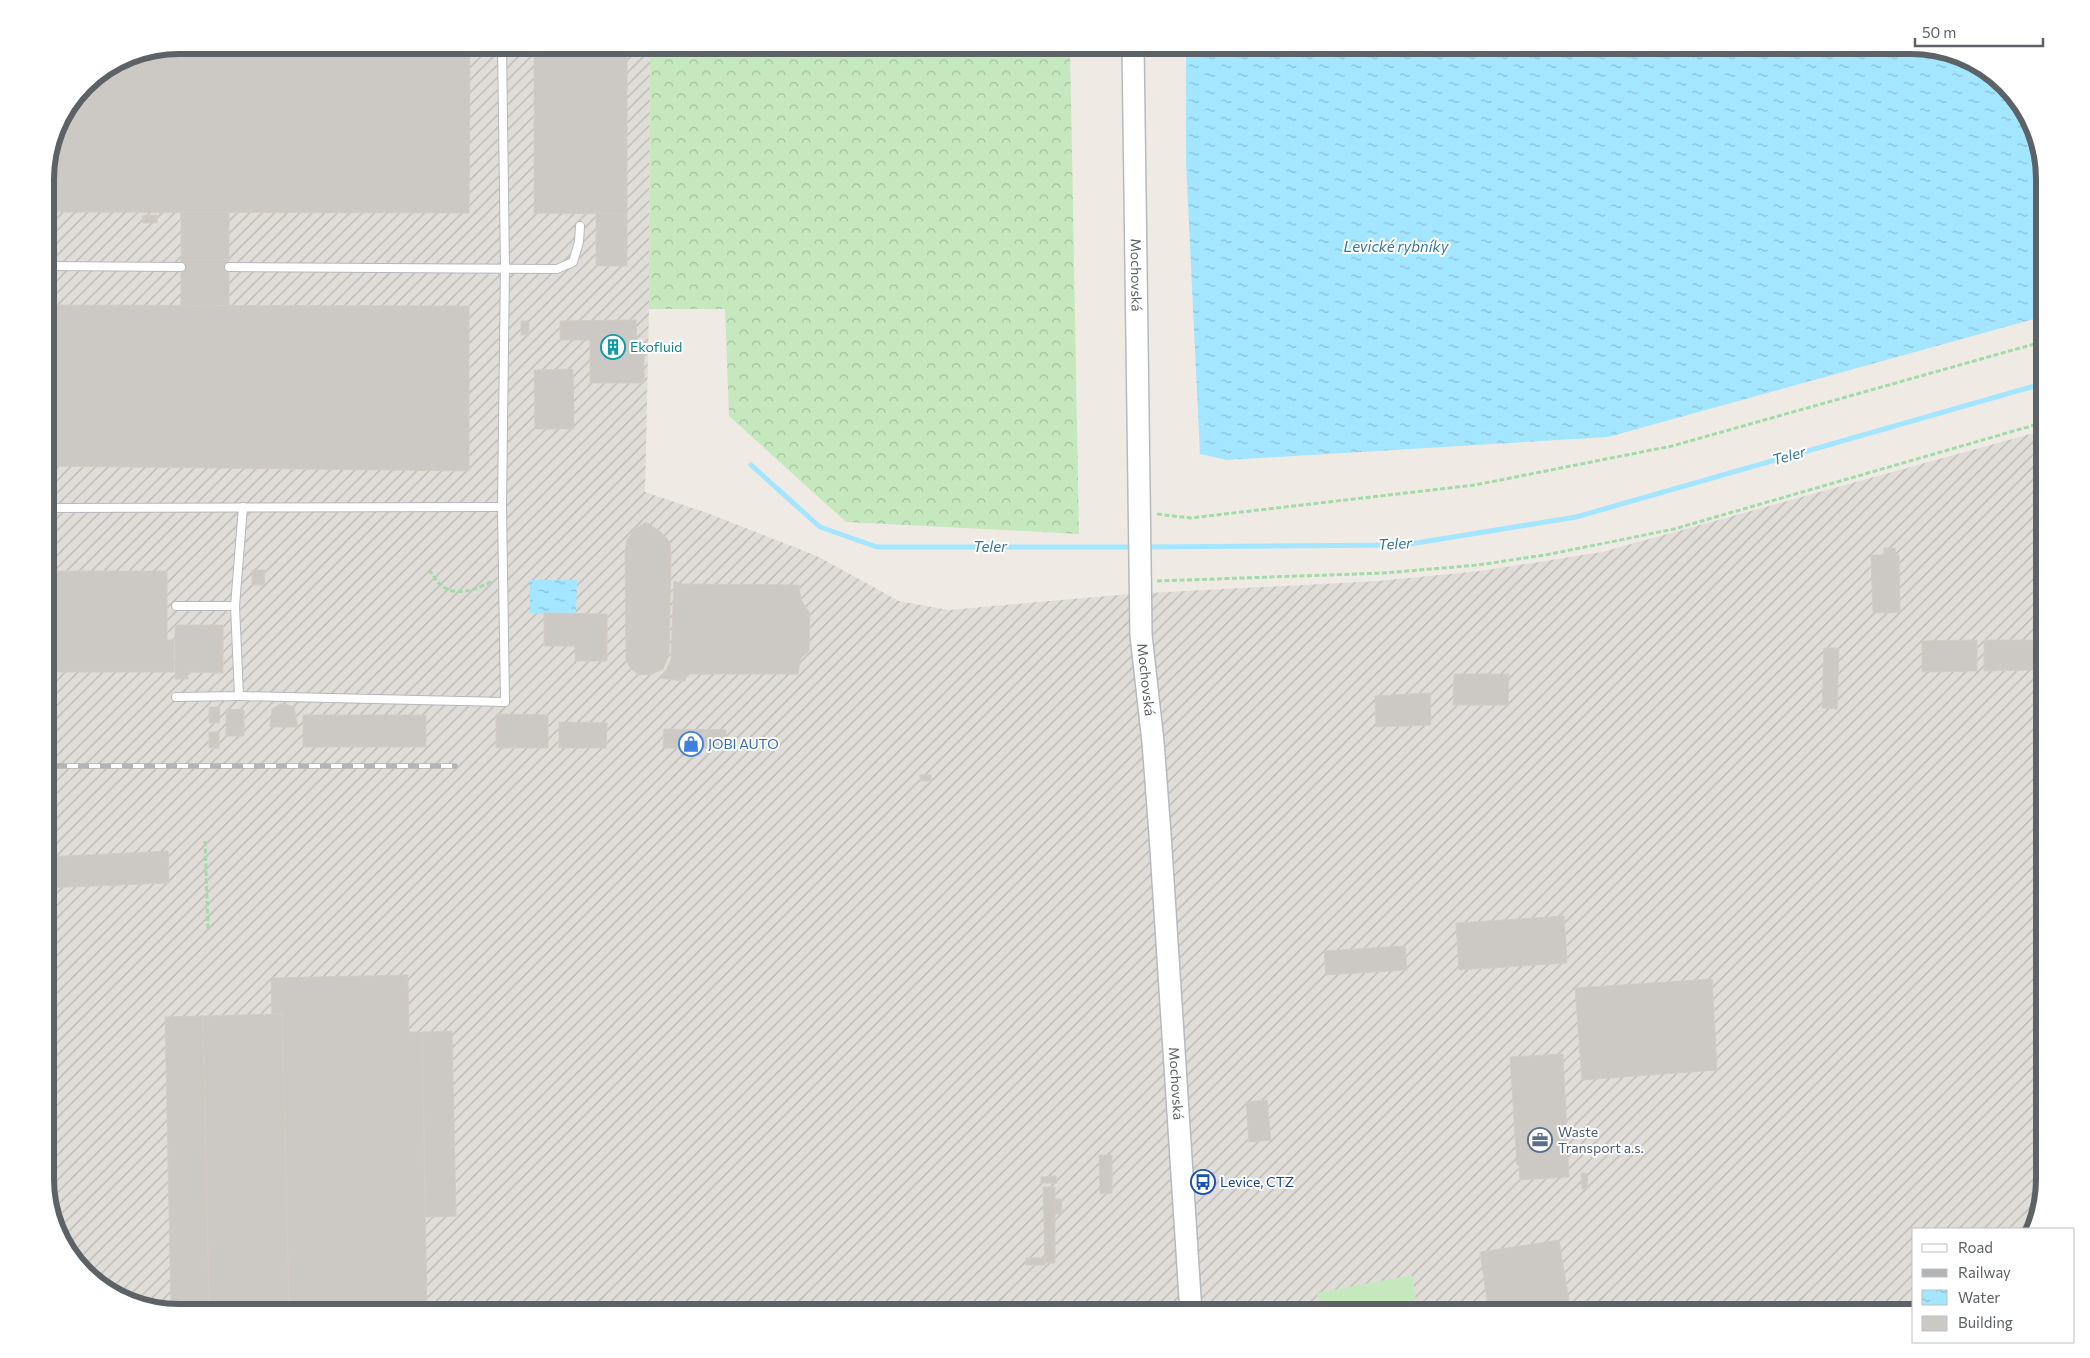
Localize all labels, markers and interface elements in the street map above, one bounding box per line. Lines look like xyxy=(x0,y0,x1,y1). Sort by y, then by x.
scale bar xyxy=(1915,15,2042,47)
text: 50 m xyxy=(1922,23,1956,41)
water label: Levické rybníky xyxy=(1344,237,1450,255)
street label: Mochovská xyxy=(1128,238,1146,312)
building icon: Ekofluid xyxy=(600,334,626,360)
place label: Ekofluid xyxy=(630,338,682,355)
water label: Teler xyxy=(1770,441,1809,468)
water label: Teler xyxy=(1377,533,1413,553)
water label: Teler xyxy=(973,537,1008,555)
street label: Mochovská xyxy=(1134,642,1159,717)
shop icon: JOBI AUTO xyxy=(678,731,704,757)
place label: JOBI AUTO xyxy=(708,735,779,752)
street label: Mochovská xyxy=(1166,1046,1187,1121)
place label: Waste Transport a.s. xyxy=(1558,1123,1644,1156)
office icon: Waste Transport a.s. xyxy=(1527,1127,1553,1153)
bus stop icon: Levice, CTZ xyxy=(1190,1169,1216,1195)
place label: Levice, CTZ xyxy=(1220,1173,1294,1190)
legend xyxy=(1912,1228,2075,1343)
text: Road xyxy=(1958,1238,1993,1256)
text: Railway xyxy=(1958,1263,2011,1281)
text: Water xyxy=(1958,1288,2000,1306)
text: Building xyxy=(1958,1313,2013,1331)

